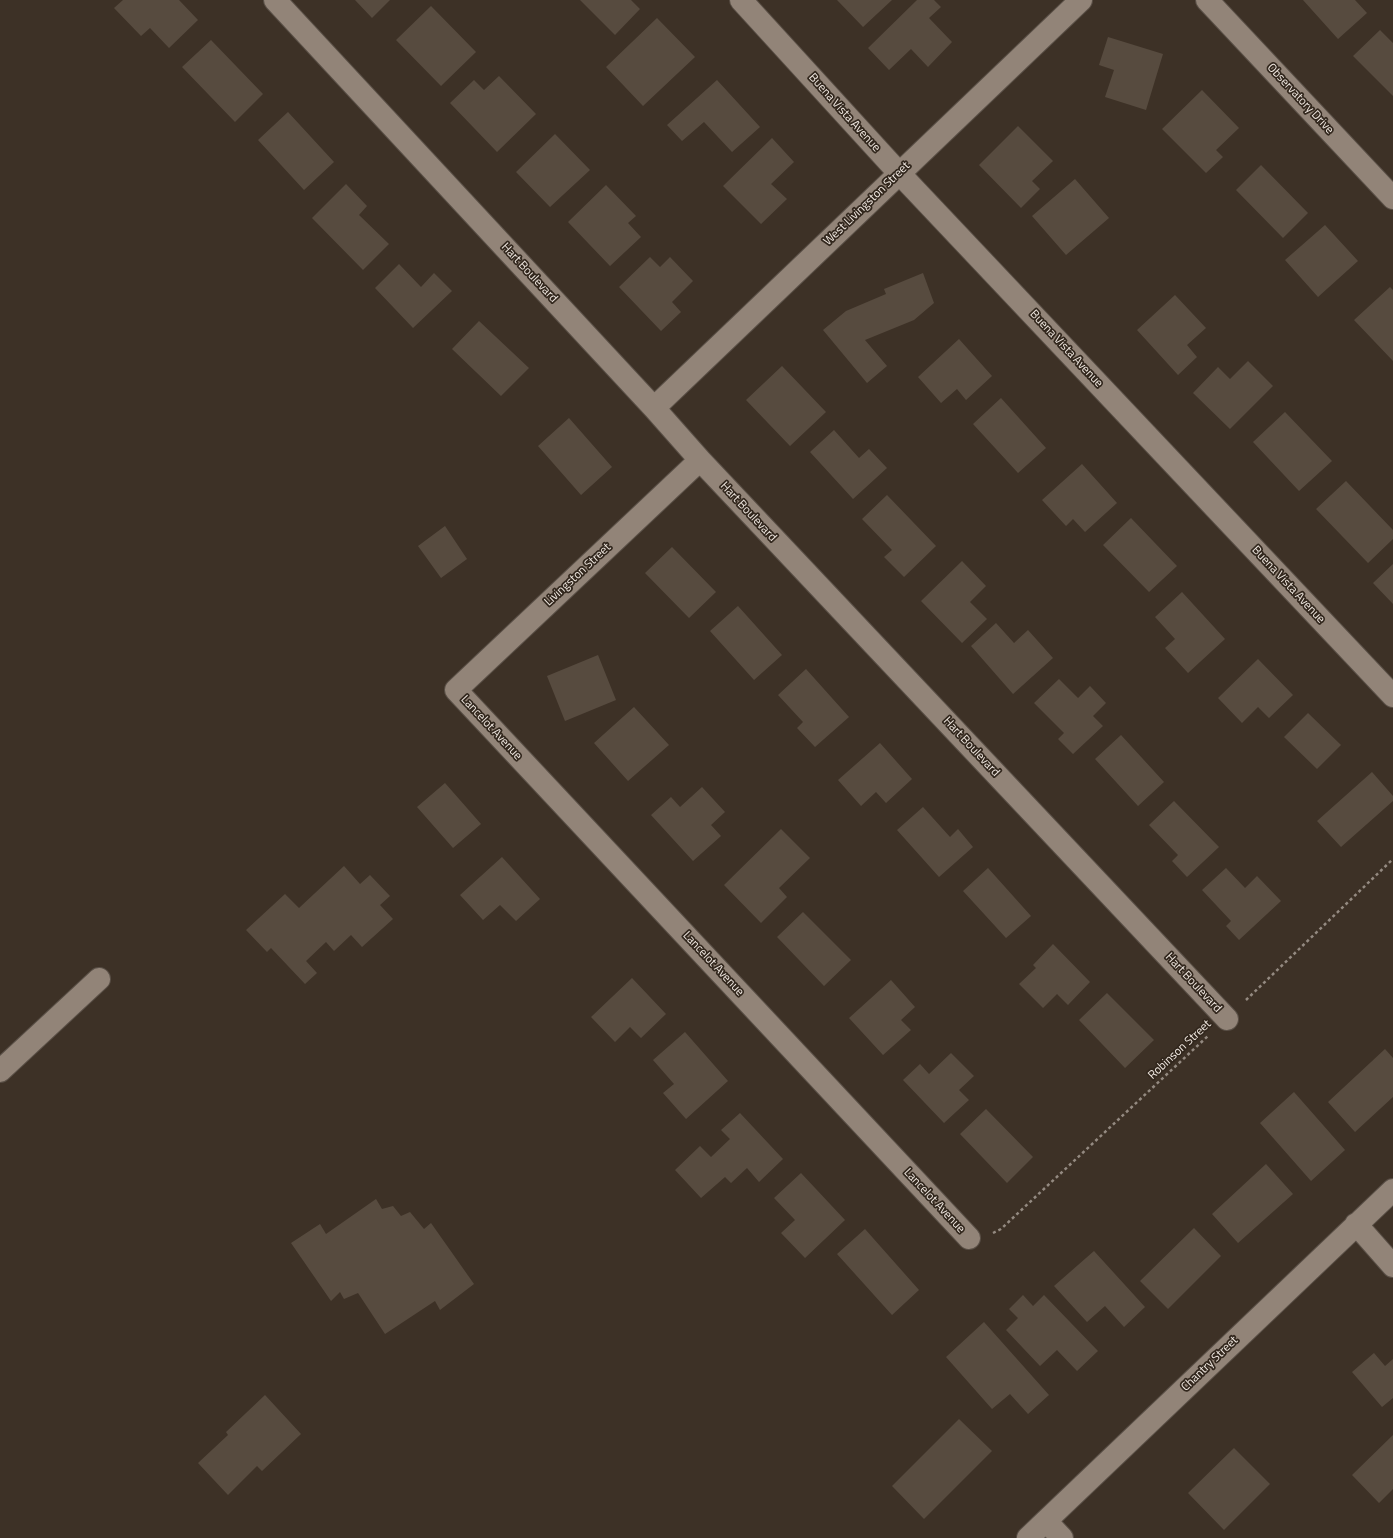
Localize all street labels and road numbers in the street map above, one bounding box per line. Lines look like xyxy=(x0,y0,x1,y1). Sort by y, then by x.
street label: Observatory Drive xyxy=(1264,61,1336,137)
street label: Buena Vista Avenue xyxy=(805,71,883,155)
street label: West Livingston Street xyxy=(821,159,913,249)
street label: Hart Boulevard xyxy=(498,240,560,306)
street label: Buena Vista Avenue xyxy=(1026,307,1106,391)
street label: Hart Boulevard xyxy=(717,479,779,545)
street label: Livingston Street xyxy=(542,541,614,609)
street label: Buena Vista Avenue xyxy=(1248,543,1328,627)
street label: Lancelot Avenue xyxy=(457,693,525,763)
street label: Hart Boulevard xyxy=(940,714,1002,780)
street label: Lancelot Avenue xyxy=(679,929,747,999)
street label: Hart Boulevard xyxy=(1162,950,1224,1016)
street label: Robinson Street xyxy=(1145,1017,1215,1083)
street label: Lancelot Avenue xyxy=(900,1166,968,1236)
street label: Chantry Street xyxy=(1179,1333,1241,1395)

